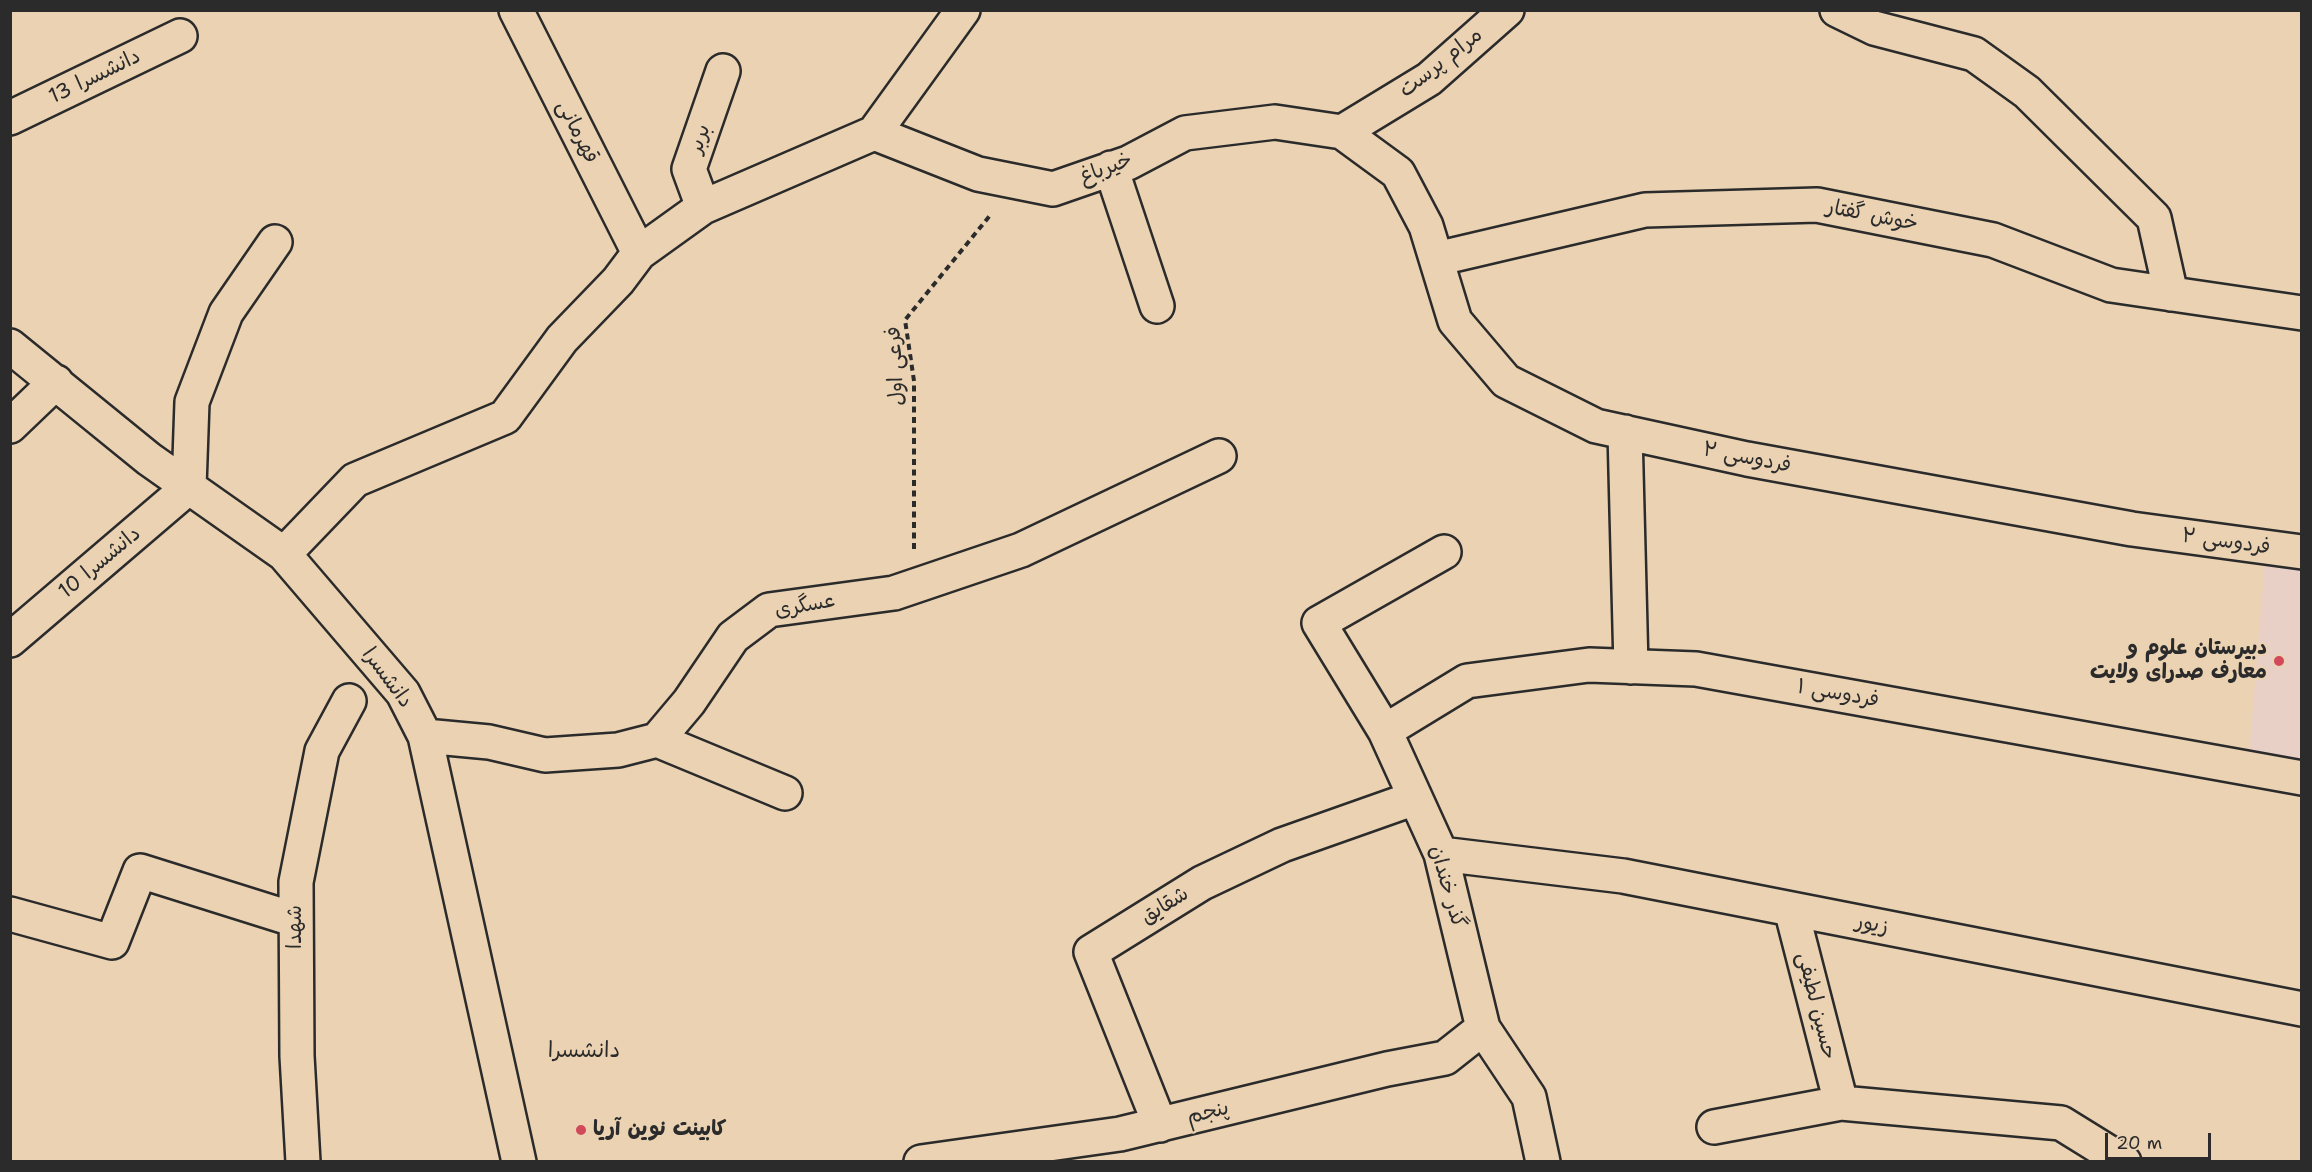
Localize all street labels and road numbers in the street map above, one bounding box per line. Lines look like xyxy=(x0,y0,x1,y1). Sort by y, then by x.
street label: مرام پرست xyxy=(1394,23,1488,103)
street label: دانشسرا 13 xyxy=(45,44,145,110)
street label: قهرمانی xyxy=(550,96,604,168)
street label: بربر xyxy=(683,121,717,157)
street label: خیرباغ xyxy=(1076,147,1136,191)
street label: خوش گفتار xyxy=(1824,195,1920,237)
street label: فرعی اول xyxy=(881,326,911,406)
street label: فردوسی ۲ xyxy=(1701,437,1793,479)
street label: دانشسرا 10 xyxy=(54,522,146,604)
street label: فردوسی ۲ xyxy=(2180,523,2272,561)
street label: عسگری xyxy=(773,588,837,624)
street label: دانشسرا xyxy=(356,643,418,713)
street label: فردوسی ۱ xyxy=(1795,674,1881,714)
street label: گذر خندان xyxy=(1423,843,1471,931)
street label: شقایق xyxy=(1136,882,1194,930)
street label: شهدا xyxy=(283,905,309,949)
street label: زیور xyxy=(1853,909,1891,941)
street label: حسین لطیفی xyxy=(1791,950,1841,1062)
street label: پنجم xyxy=(1184,1096,1232,1130)

